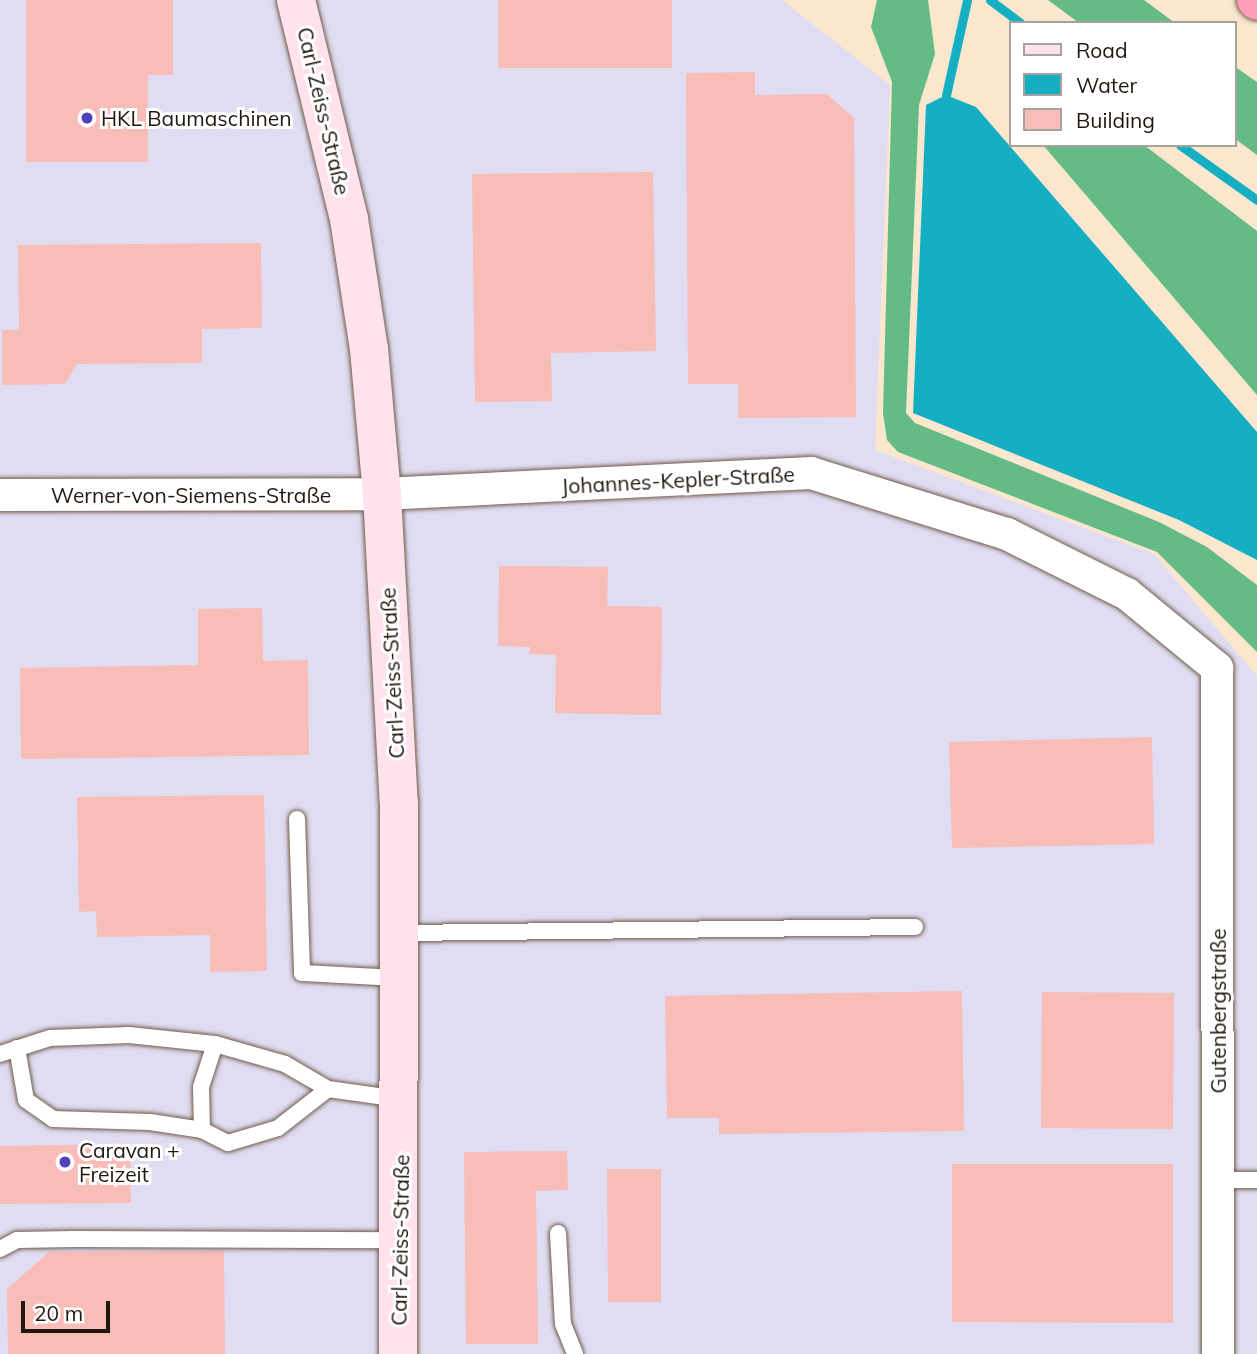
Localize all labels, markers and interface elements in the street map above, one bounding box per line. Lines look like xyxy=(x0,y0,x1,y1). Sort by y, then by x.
legend xyxy=(1009,21,1236,147)
street label: Carl-Zeiss-Straße xyxy=(292,25,356,197)
text: Road xyxy=(1076,37,1127,63)
text: Water xyxy=(1076,72,1137,98)
place label: HKL Baumaschinen xyxy=(101,105,292,131)
text: Building xyxy=(1076,107,1155,133)
marker: HKL Baumaschinen xyxy=(79,110,95,126)
street label: Johannes-Kepler-Straße xyxy=(561,461,795,499)
street label: Werner-von-Siemens-Straße xyxy=(51,482,331,508)
street label: Carl-Zeiss-Straße xyxy=(375,587,409,759)
street label: Gutenbergstraße xyxy=(1205,928,1231,1094)
place label: Caravan + Freizeit xyxy=(79,1137,180,1187)
marker: Caravan + Freizeit xyxy=(57,1154,73,1170)
street label: Carl-Zeiss-Straße xyxy=(386,1154,414,1326)
scale bar xyxy=(24,1288,114,1332)
text: 20 m xyxy=(34,1300,83,1326)

